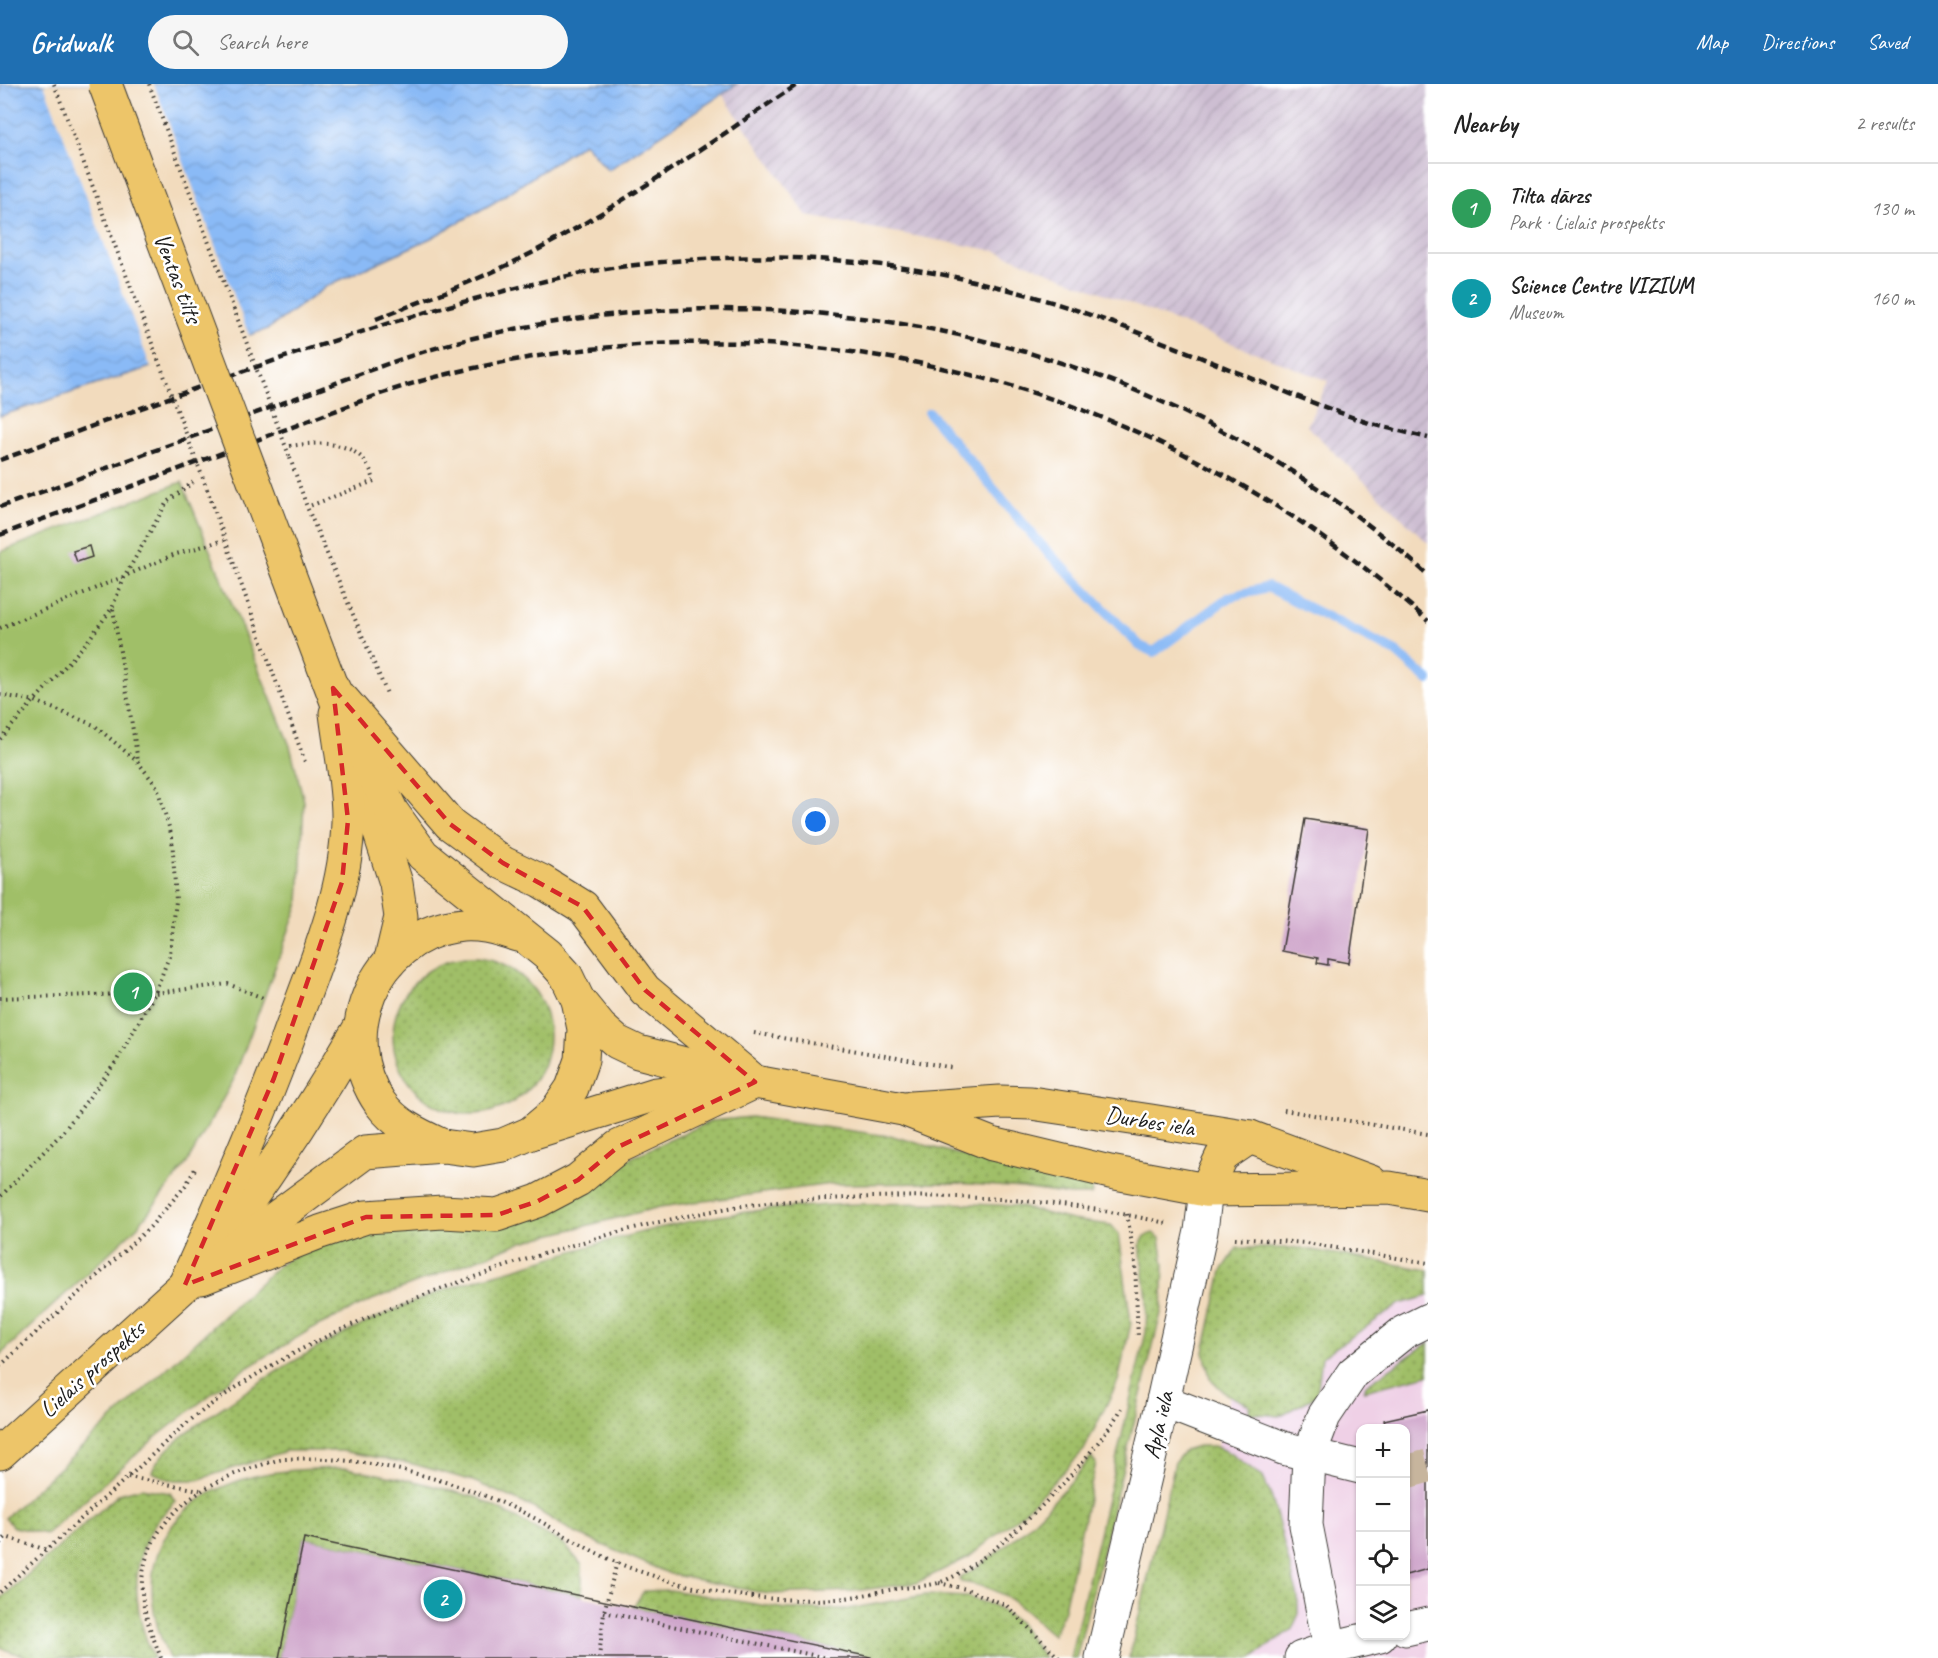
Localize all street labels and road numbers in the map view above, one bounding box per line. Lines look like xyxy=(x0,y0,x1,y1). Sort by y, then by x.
street label: Ventas tilts xyxy=(147,229,210,330)
street label: Durbes iela xyxy=(1103,1099,1198,1143)
street label: Lielais prospekts xyxy=(33,1313,152,1424)
street label: Apļa iela xyxy=(1136,1387,1181,1462)

